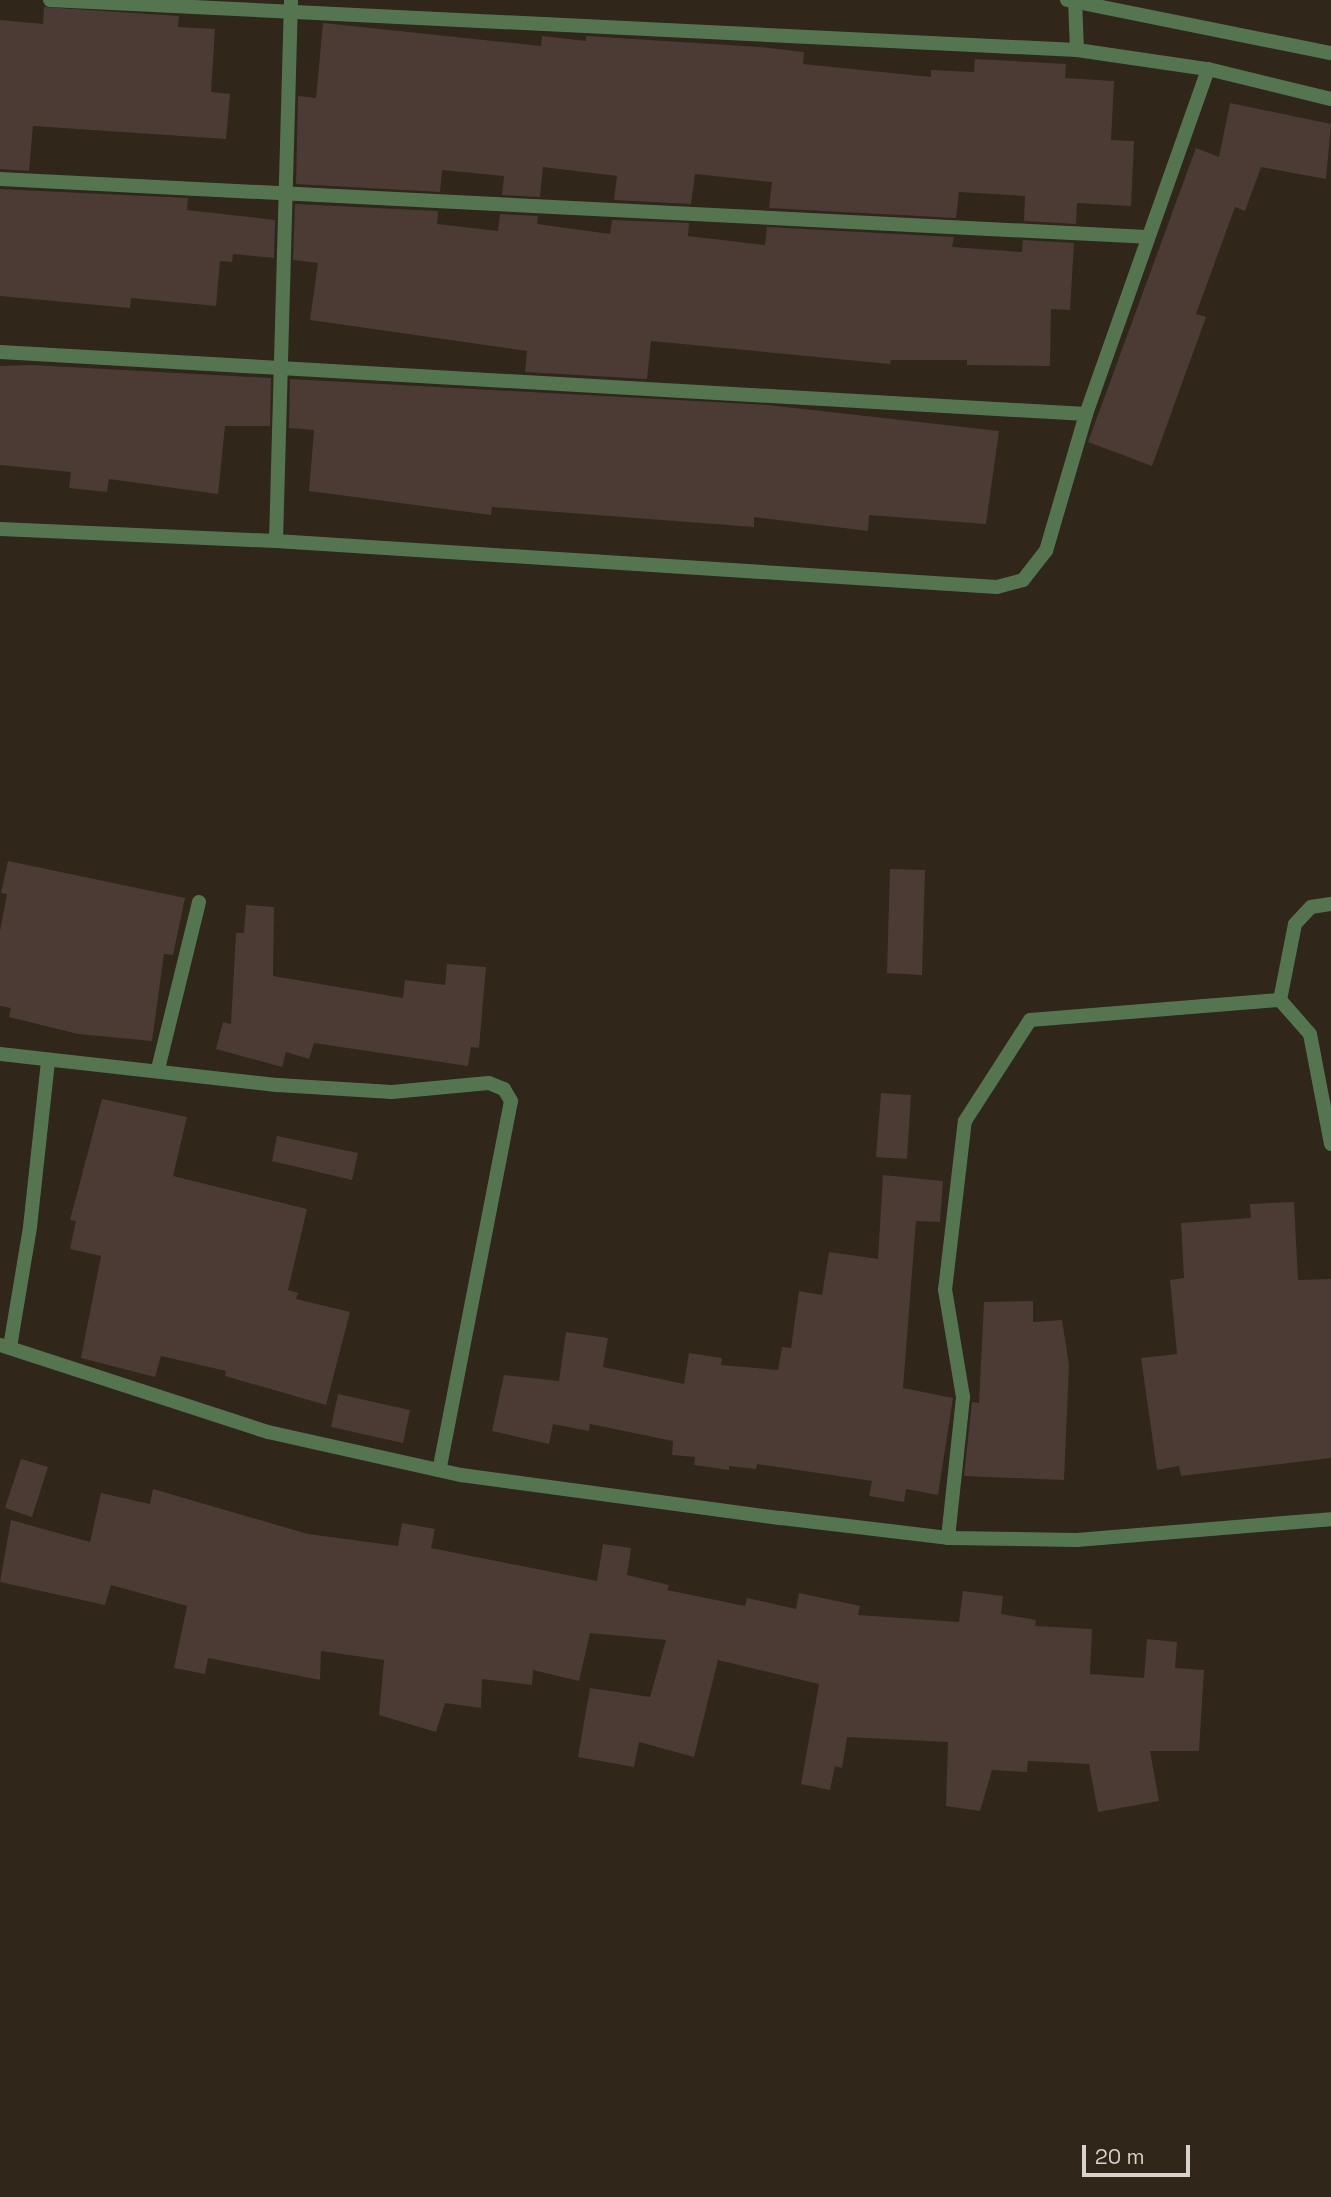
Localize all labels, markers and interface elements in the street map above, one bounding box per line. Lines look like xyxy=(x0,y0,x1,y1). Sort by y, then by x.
scale bar xyxy=(1086,2130,1194,2174)
text: 20 m xyxy=(1095,2143,1145,2170)

